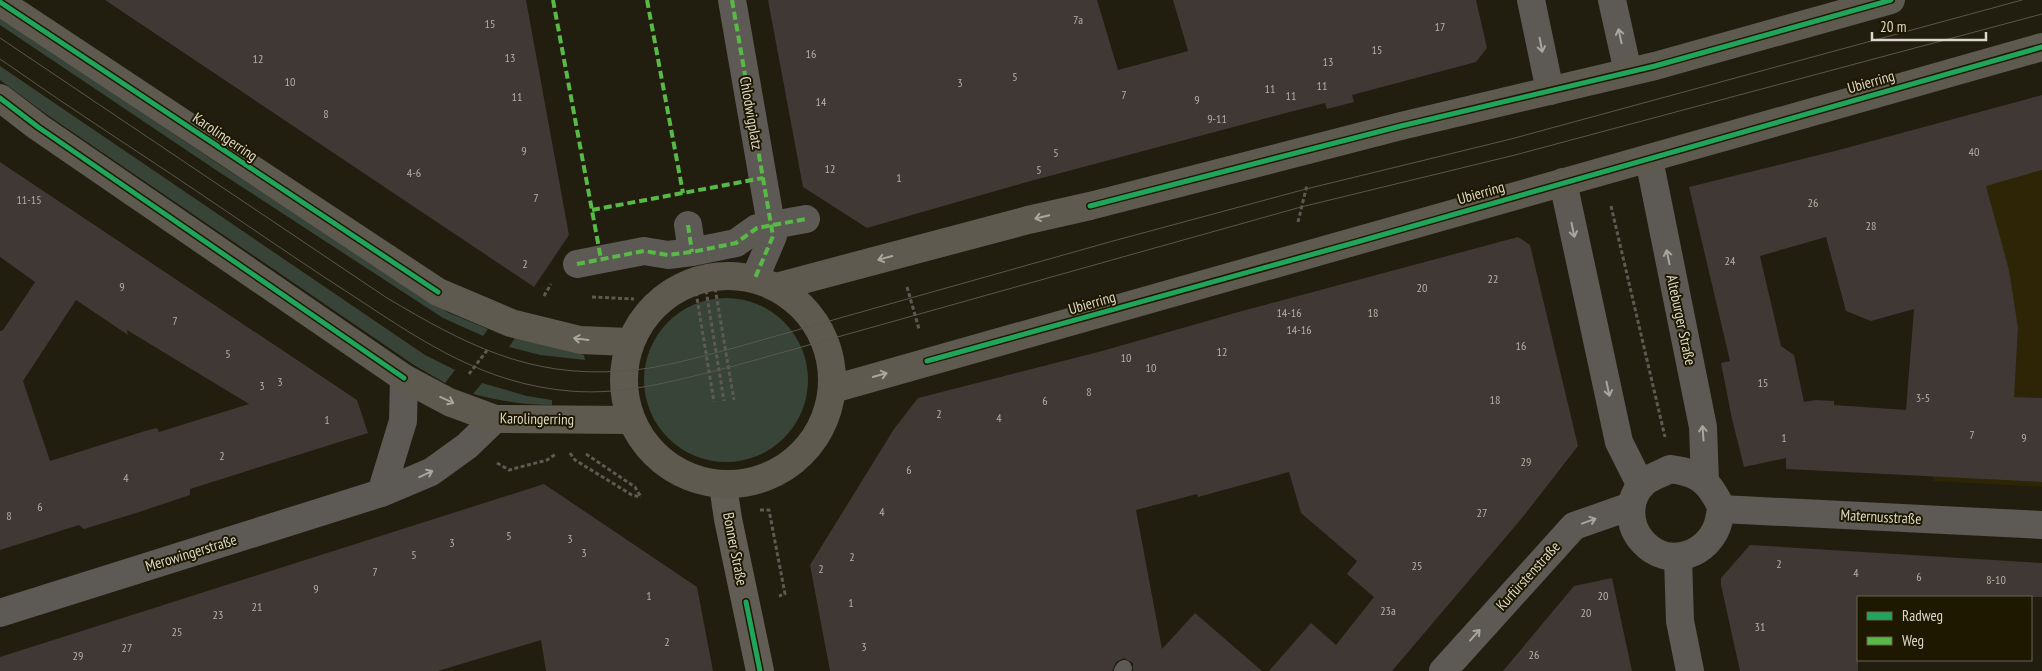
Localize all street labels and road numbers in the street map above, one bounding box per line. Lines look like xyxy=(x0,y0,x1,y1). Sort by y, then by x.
street label: Ubierring xyxy=(1845,66,1897,97)
street label: Chlodwigplatz xyxy=(736,75,767,151)
street label: Karolingerring xyxy=(189,108,261,165)
street label: Ubierring xyxy=(1455,177,1507,208)
street label: Alteburger Straße xyxy=(1663,273,1700,367)
street label: Ubierring xyxy=(1066,287,1118,318)
street label: Karolingerring xyxy=(500,408,574,429)
street label: Maternusstraße xyxy=(1840,505,1922,528)
street label: Bonner Straße xyxy=(719,511,752,587)
street label: Merowingerstraße xyxy=(143,530,239,575)
street label: Kurfürstenstraße xyxy=(1492,537,1564,614)

